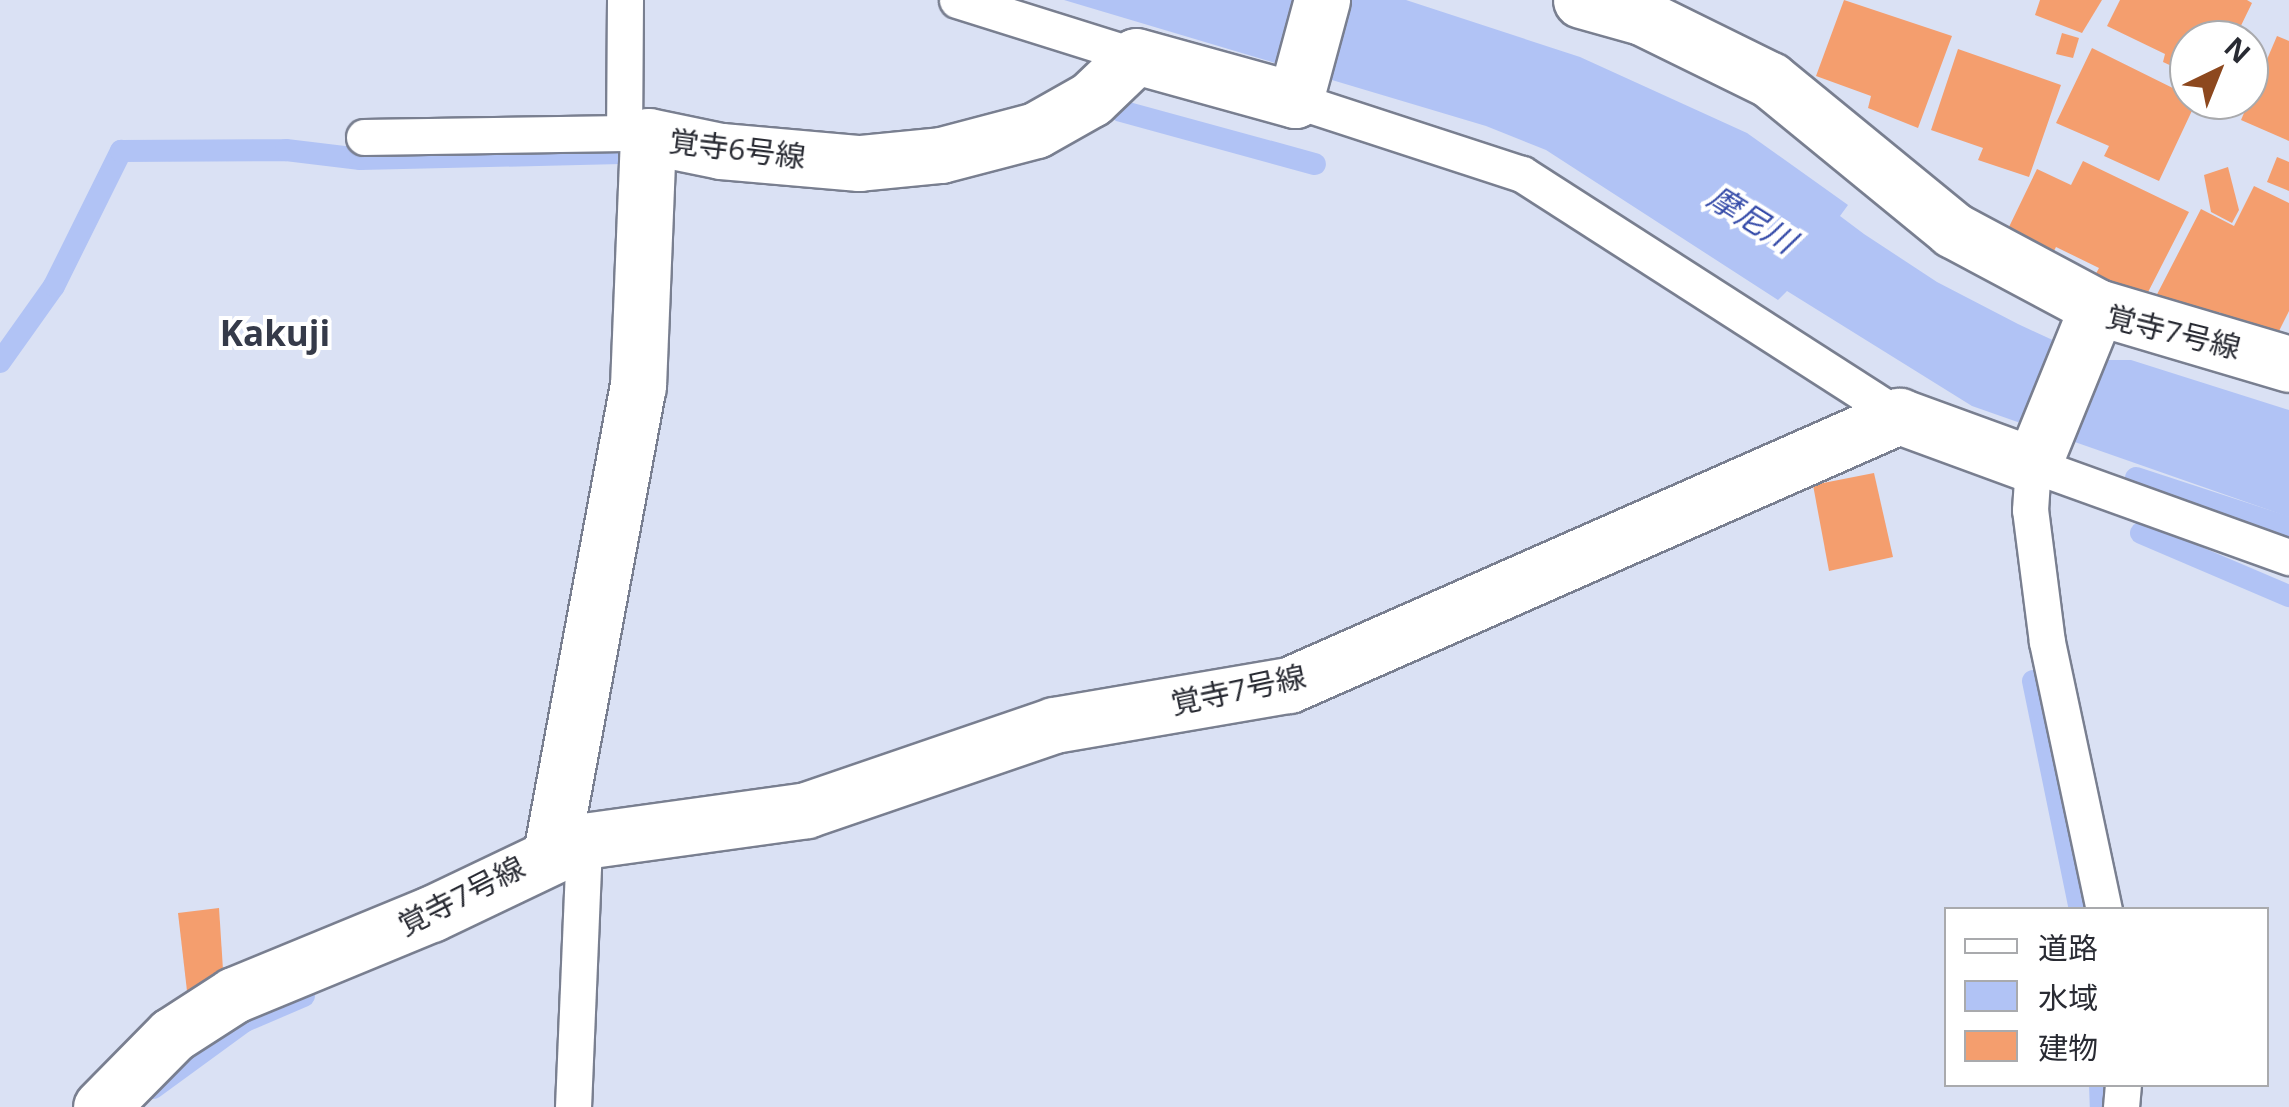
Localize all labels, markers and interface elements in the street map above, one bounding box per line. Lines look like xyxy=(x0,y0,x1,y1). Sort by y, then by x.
north arrow xyxy=(2169,20,2269,120)
text: N xyxy=(2217,28,2259,71)
street label: 覚寺6号線 xyxy=(667,123,807,175)
water label: 摩尼川 xyxy=(1701,177,1803,261)
street label: 覚寺7号線 xyxy=(2102,298,2244,366)
district label: Kakuji xyxy=(220,312,330,354)
street label: 覚寺7号線 xyxy=(1167,658,1309,722)
street label: 覚寺7号線 xyxy=(392,849,530,943)
legend xyxy=(1944,907,2269,1087)
text: 道路 xyxy=(2038,927,2098,968)
text: 水域 xyxy=(2038,977,2098,1018)
text: 建物 xyxy=(2038,1027,2098,1068)

